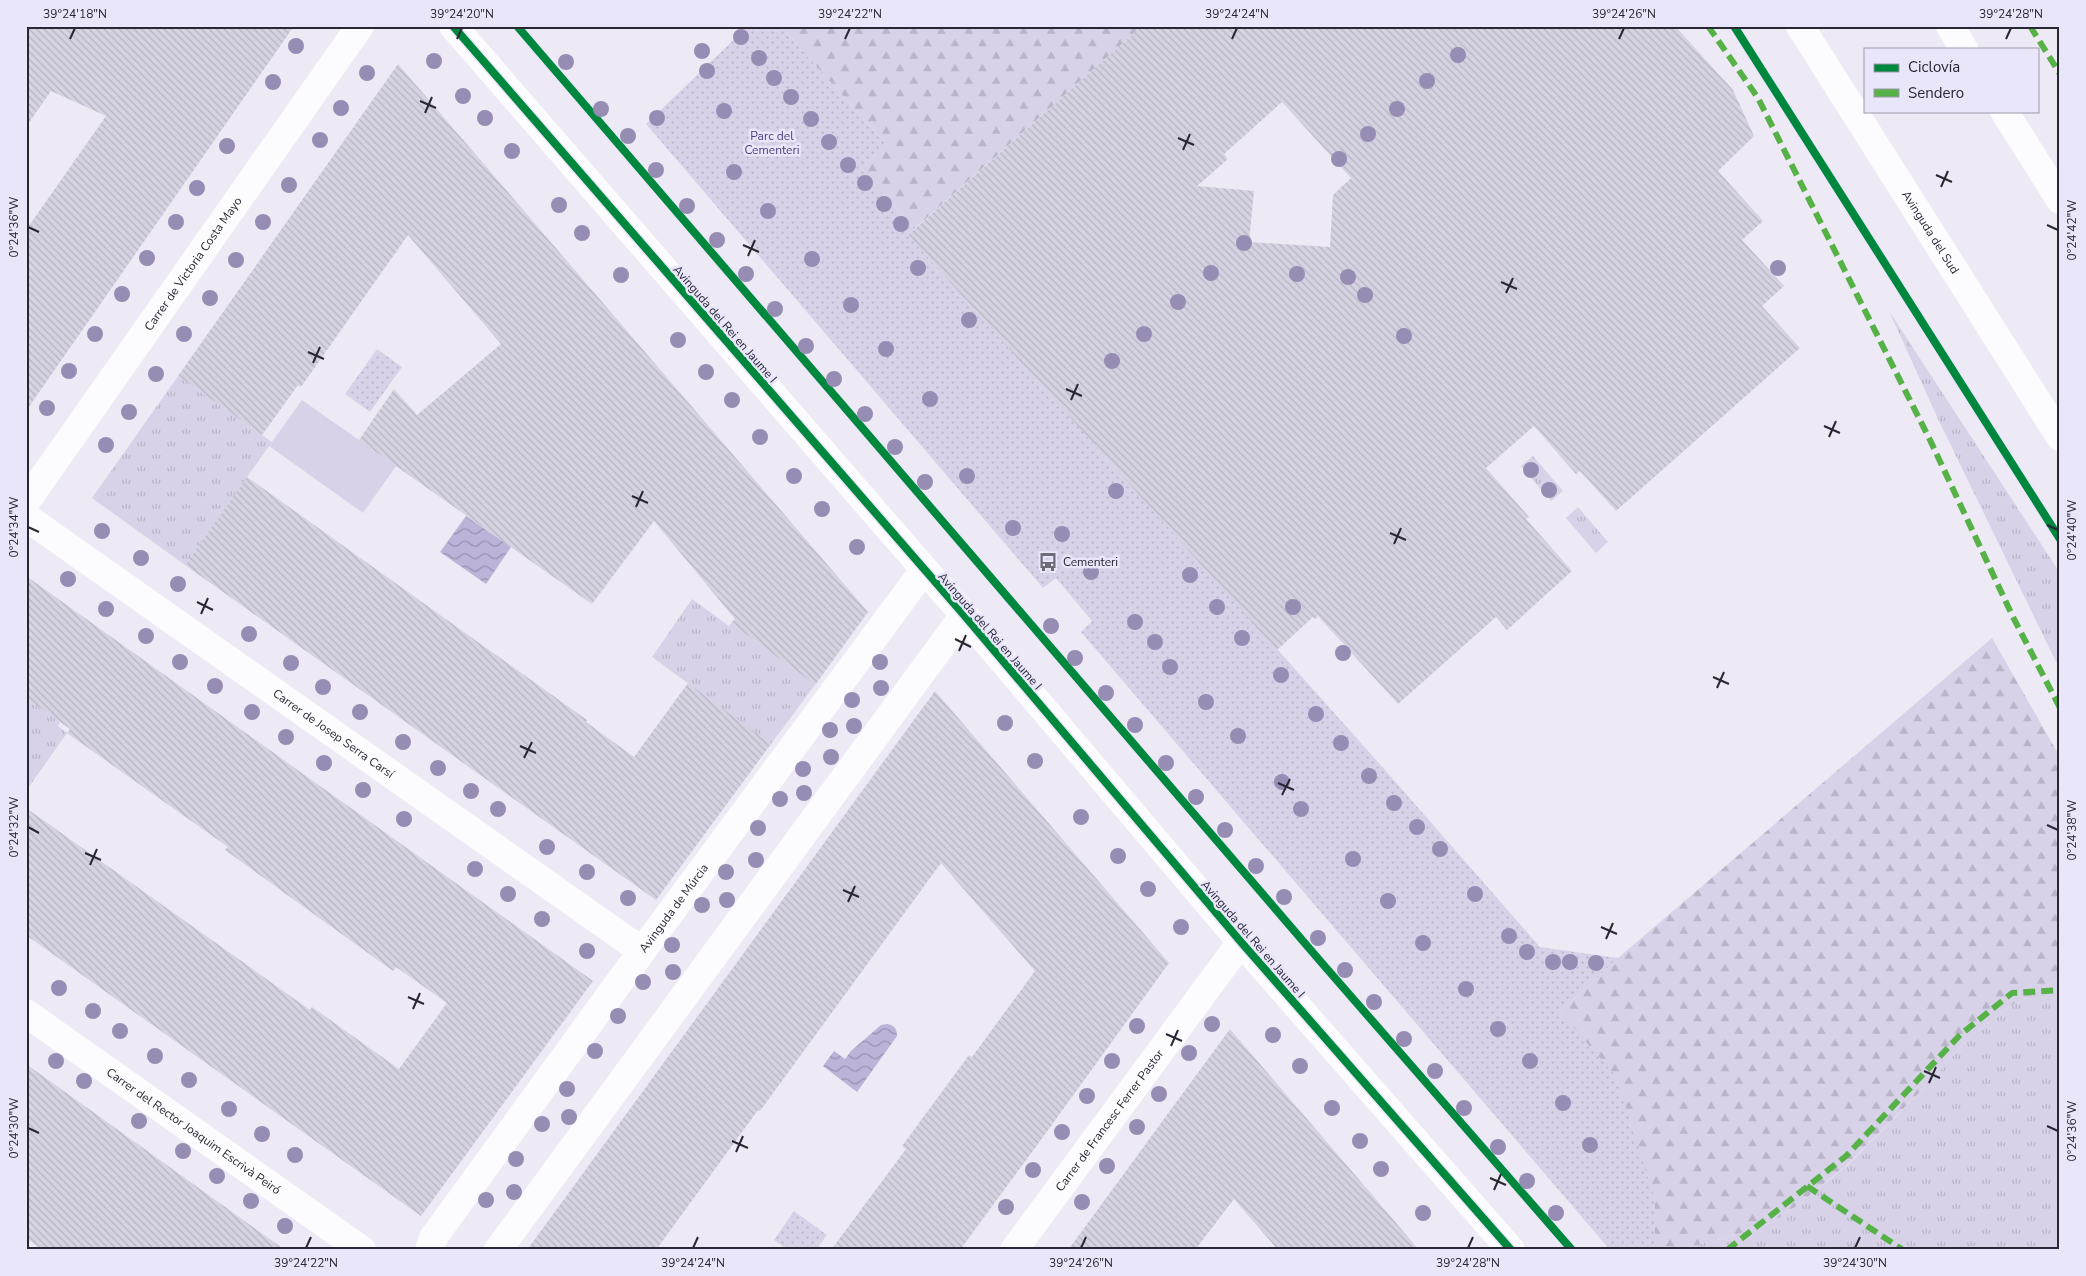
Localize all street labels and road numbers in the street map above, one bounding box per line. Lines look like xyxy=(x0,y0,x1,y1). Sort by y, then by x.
street label: Avinguda del Sud xyxy=(1898,188,1963,277)
street label: Carrer de Victoria Costa Mayo xyxy=(141,193,246,334)
street label: Avinguda del Rei en Jaume I xyxy=(670,262,780,386)
street label: Avinguda del Rei en Jaume I xyxy=(935,569,1045,693)
street label: Carrer de Josep Serra Carsí xyxy=(270,685,398,782)
street label: Avinguda de Múrcia xyxy=(635,860,712,956)
street label: Avinguda del Rei en Jaume I xyxy=(1198,877,1308,1001)
street label: Carrer de Francesc Ferrer Pastor xyxy=(1052,1046,1168,1195)
street label: Carrer del Rector Joaquim Escrivà Peiró xyxy=(103,1064,284,1198)

